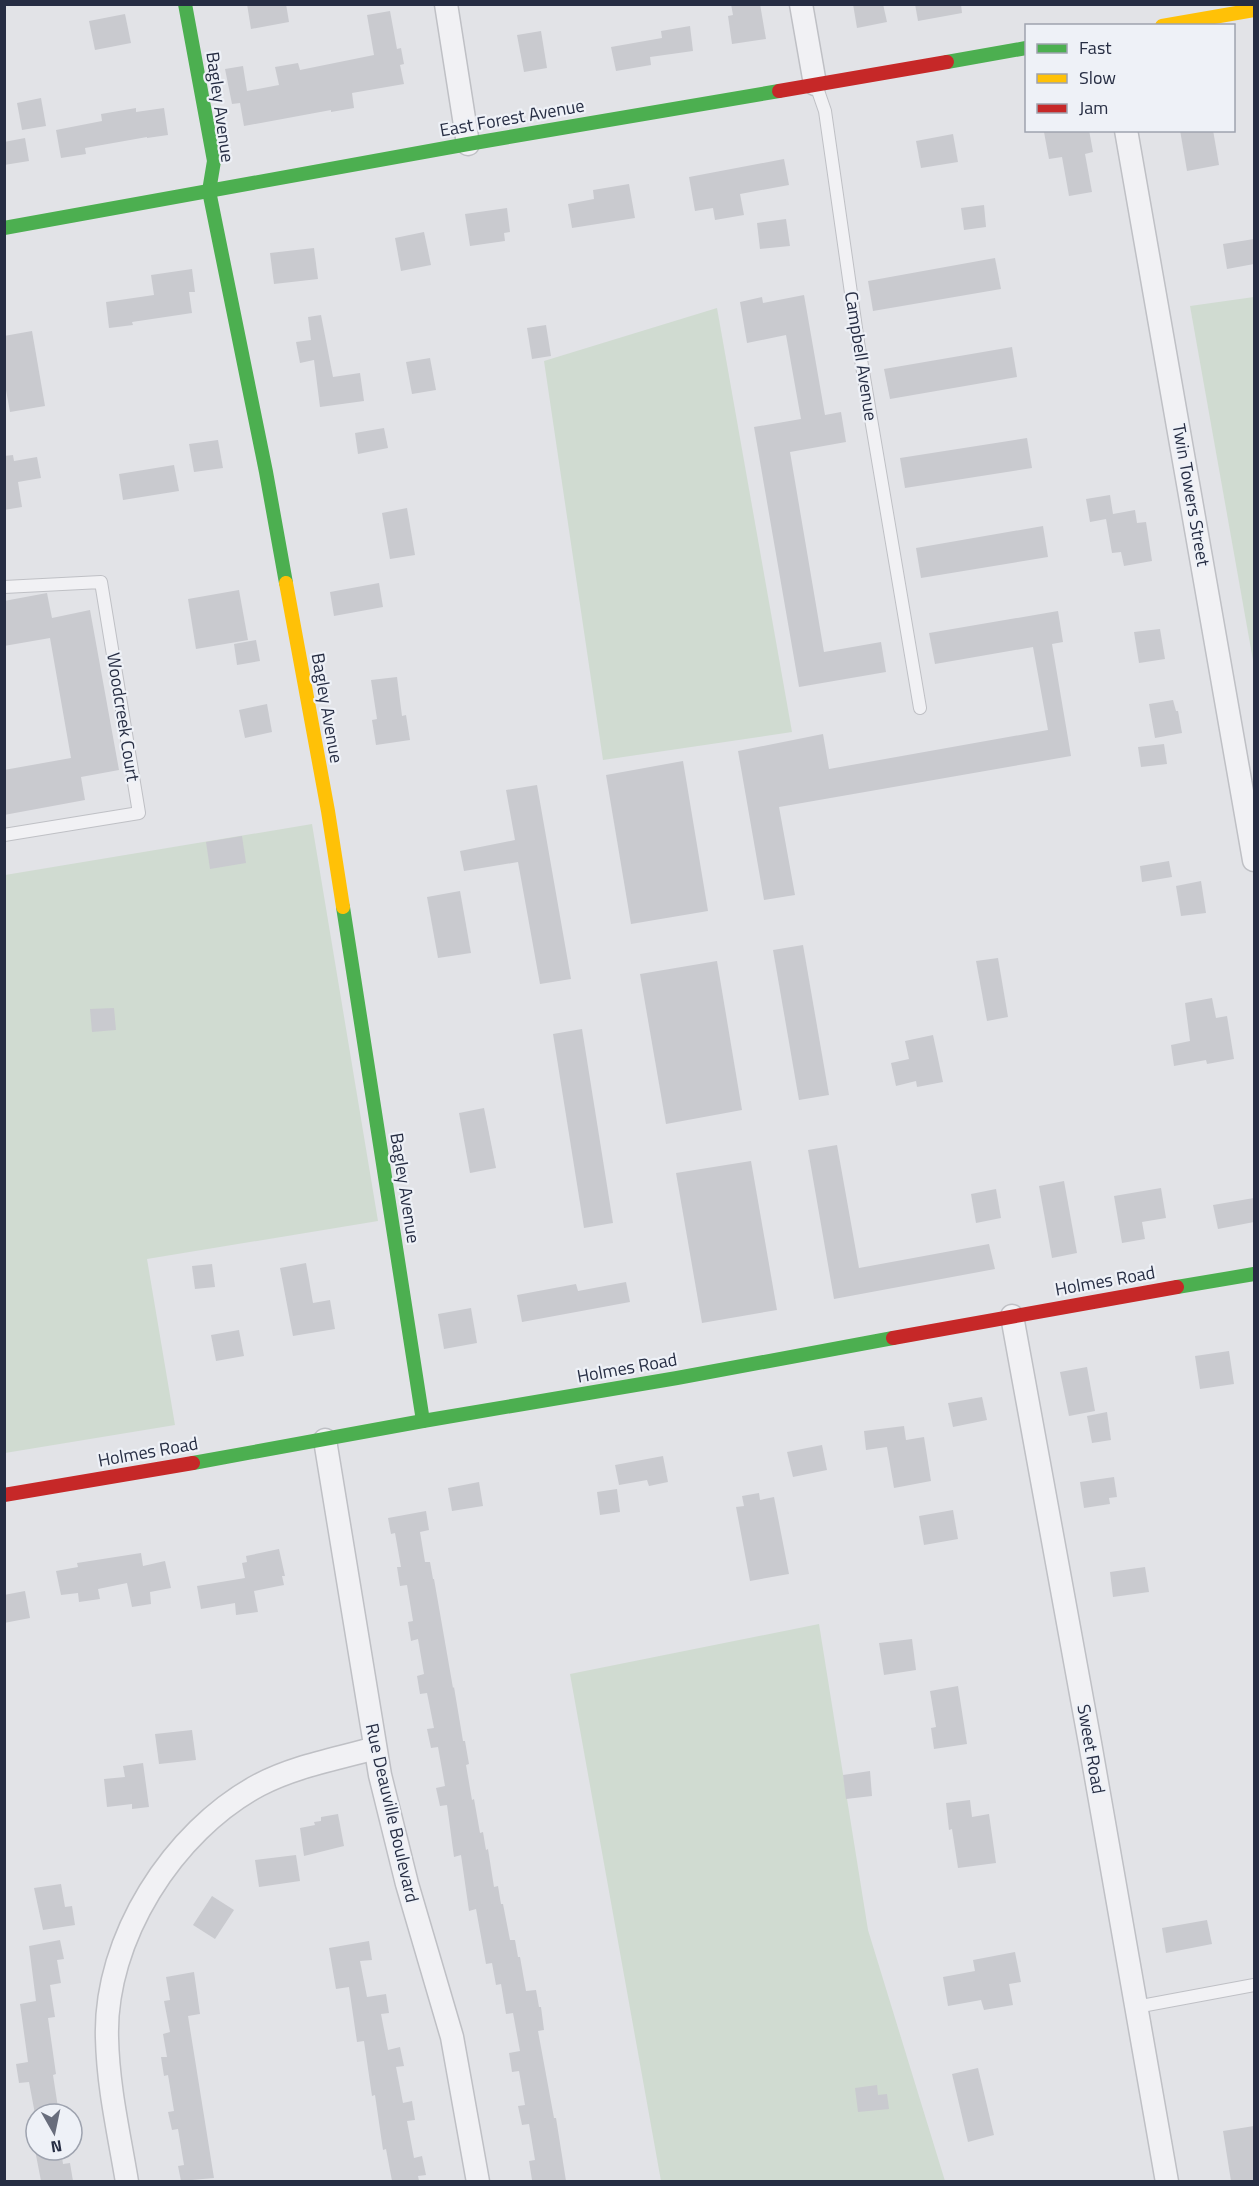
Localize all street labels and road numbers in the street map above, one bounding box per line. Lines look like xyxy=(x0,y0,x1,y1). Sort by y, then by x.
street label: Bagley Avenue xyxy=(199,50,242,164)
street label: East Forest Avenue xyxy=(438,92,586,144)
street label: Campbell Avenue xyxy=(838,289,885,422)
street label: Twin Towers Street xyxy=(1166,421,1217,569)
street label: Woodcreek Court xyxy=(100,651,147,784)
street label: Bagley Avenue xyxy=(305,651,350,765)
street label: Bagley Avenue xyxy=(383,1131,428,1245)
street label: Holmes Road xyxy=(1053,1258,1157,1303)
street label: Holmes Road xyxy=(575,1345,679,1390)
street label: Holmes Road xyxy=(96,1429,200,1474)
street label: Sweet Road xyxy=(1070,1702,1113,1796)
street label: Rue Deauville Boulevard xyxy=(359,1721,426,1905)

